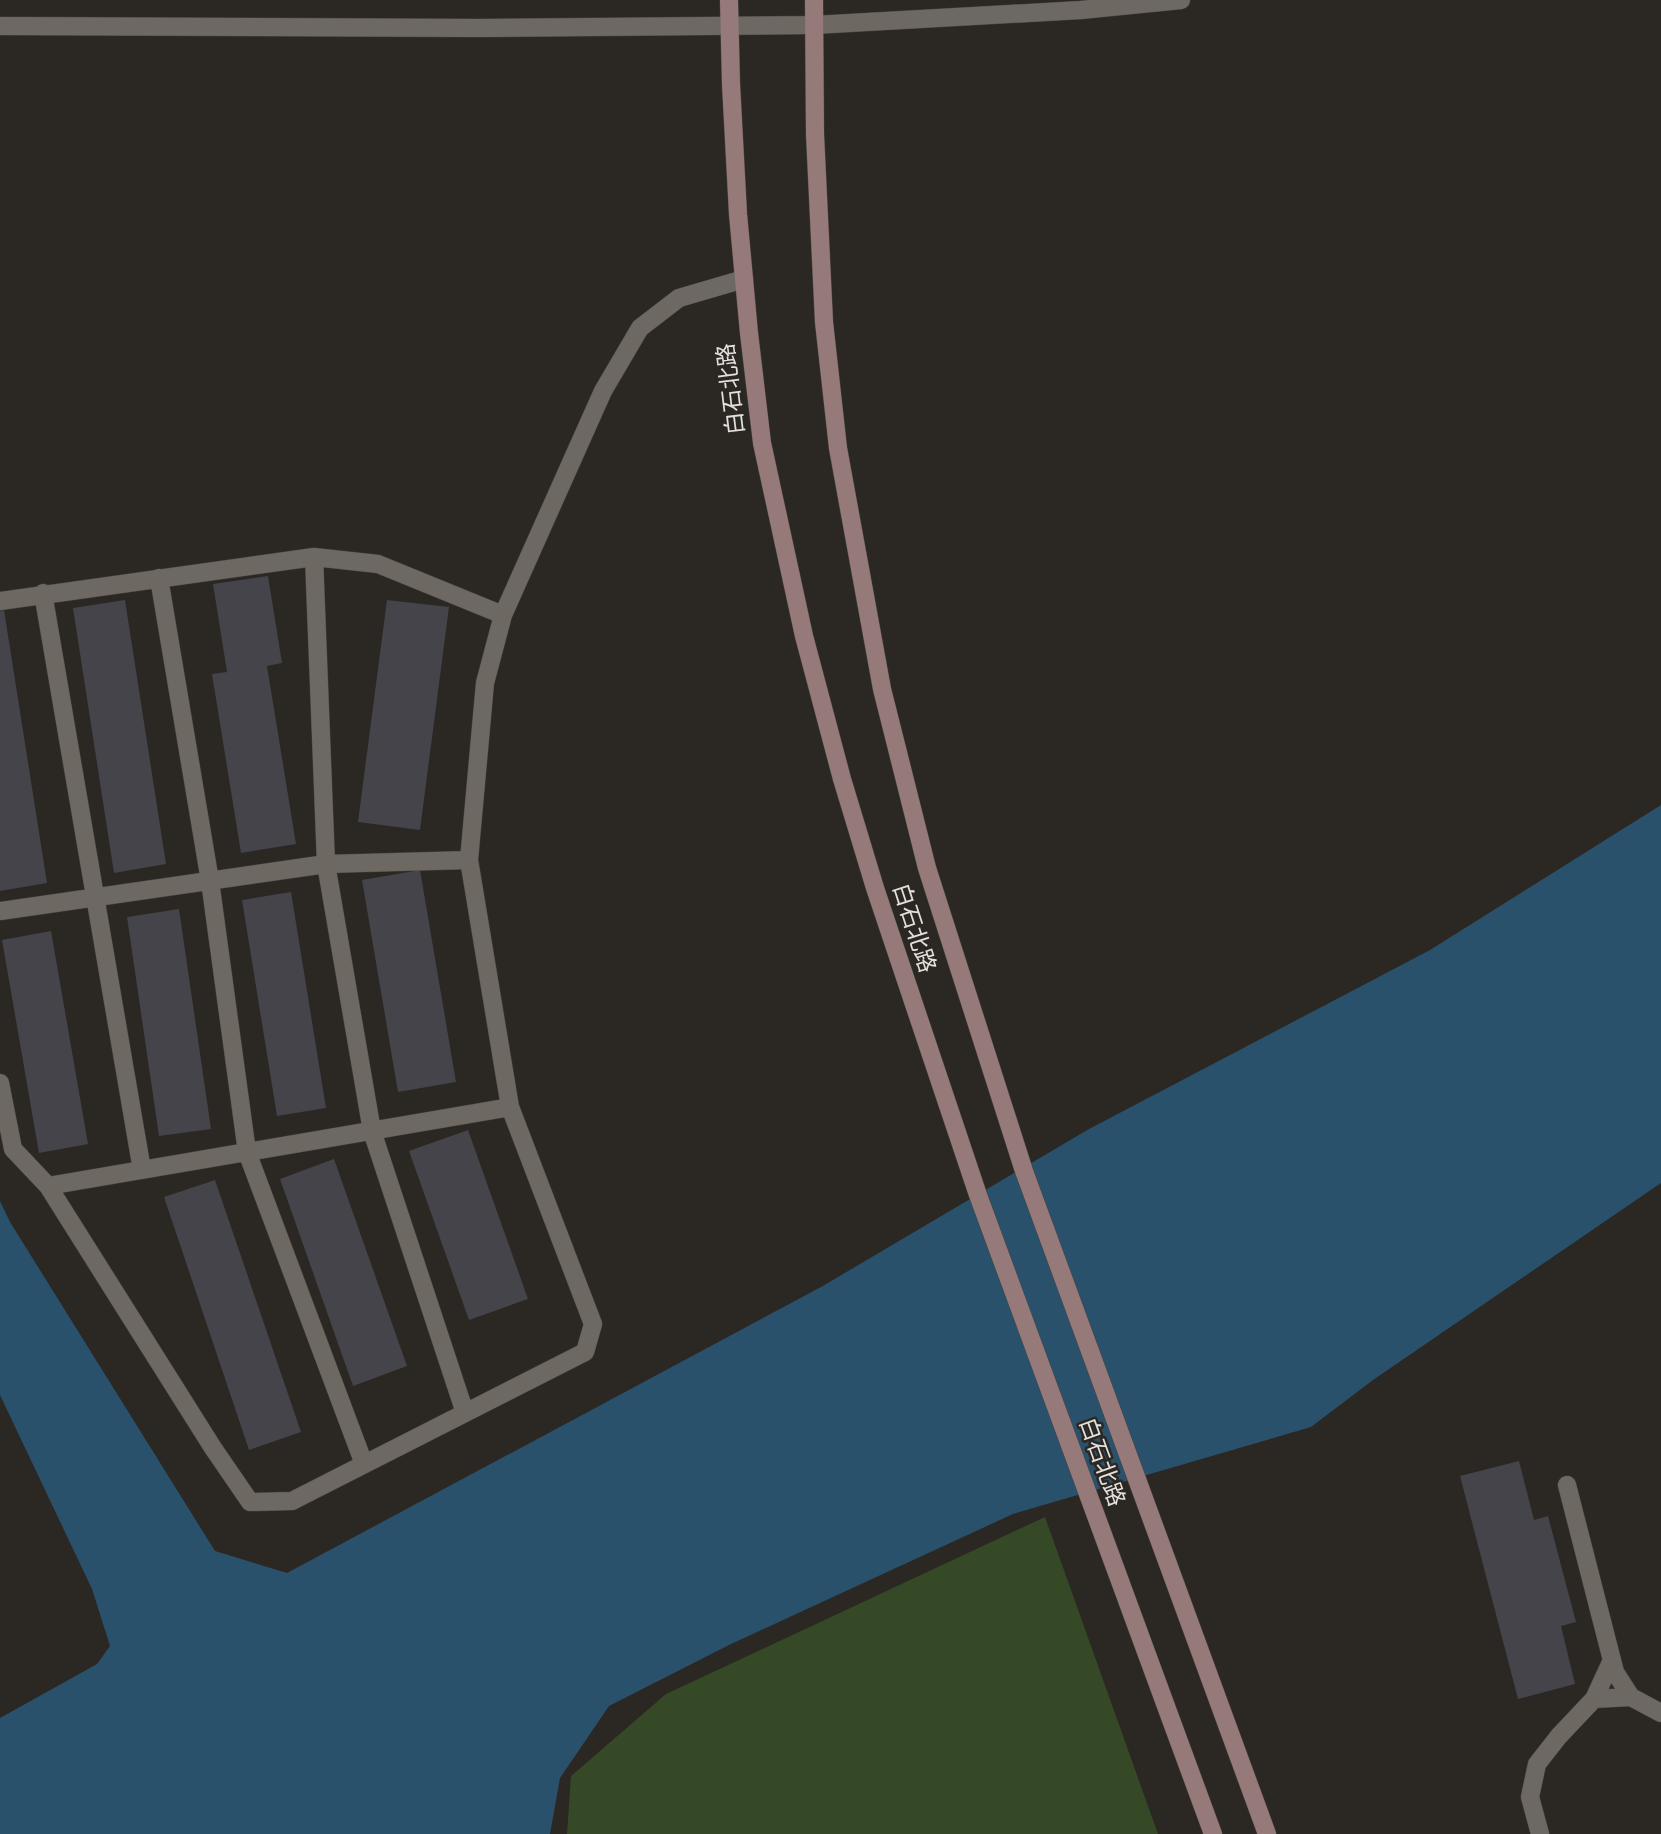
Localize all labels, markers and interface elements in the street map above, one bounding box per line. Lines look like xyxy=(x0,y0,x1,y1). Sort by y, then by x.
street label: 白石北路 xyxy=(712,342,750,436)
street label: 白石北路 xyxy=(887,880,941,976)
street label: 白石北路 xyxy=(1074,1414,1130,1510)

